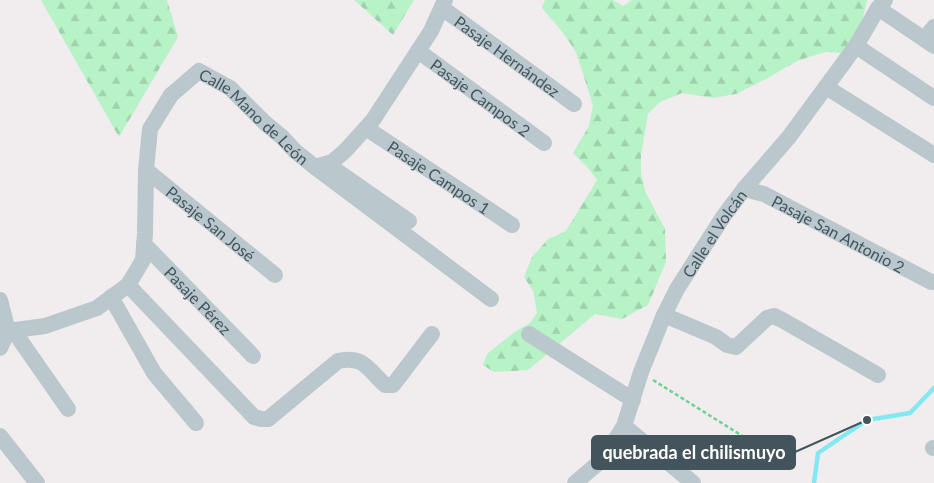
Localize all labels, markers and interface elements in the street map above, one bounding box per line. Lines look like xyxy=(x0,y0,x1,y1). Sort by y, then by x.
street label: Pasaje Hernández xyxy=(451,11,564,100)
street label: Pasaje Campos 2 xyxy=(427,54,535,140)
street label: Calle Mano de León xyxy=(196,64,313,168)
street label: Pasaje Campos 1 xyxy=(385,136,494,217)
street label: Pasaje San José xyxy=(163,181,259,265)
street label: Calle el Volcán xyxy=(678,186,750,281)
street label: Pasaje San Antonio 2 xyxy=(769,191,908,276)
street label: Pasaje Pérez xyxy=(161,262,236,338)
callout: quebrada el chilismuyo xyxy=(592,436,795,469)
text: quebrada el chilismuyo xyxy=(602,441,786,463)

